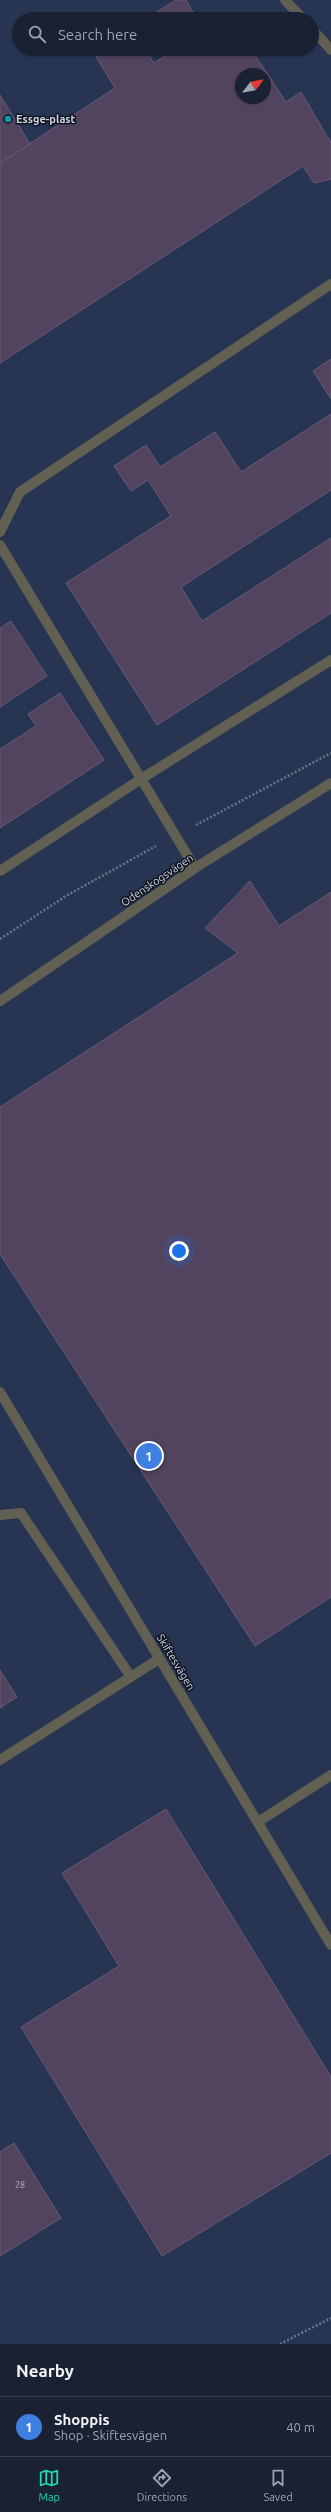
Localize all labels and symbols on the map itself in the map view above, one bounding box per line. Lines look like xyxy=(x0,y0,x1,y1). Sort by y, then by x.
north arrow xyxy=(235,68,271,104)
place label: Essge-plast xyxy=(16,113,76,125)
marker: Essge-plast xyxy=(3,114,13,124)
street label: Odenskogsvägen xyxy=(119,851,195,909)
your location xyxy=(169,1241,189,1261)
pin: 1 xyxy=(136,1441,162,1471)
street label: Skiftesvägen xyxy=(155,1632,197,1692)
house number: 28 xyxy=(15,2180,25,2190)

